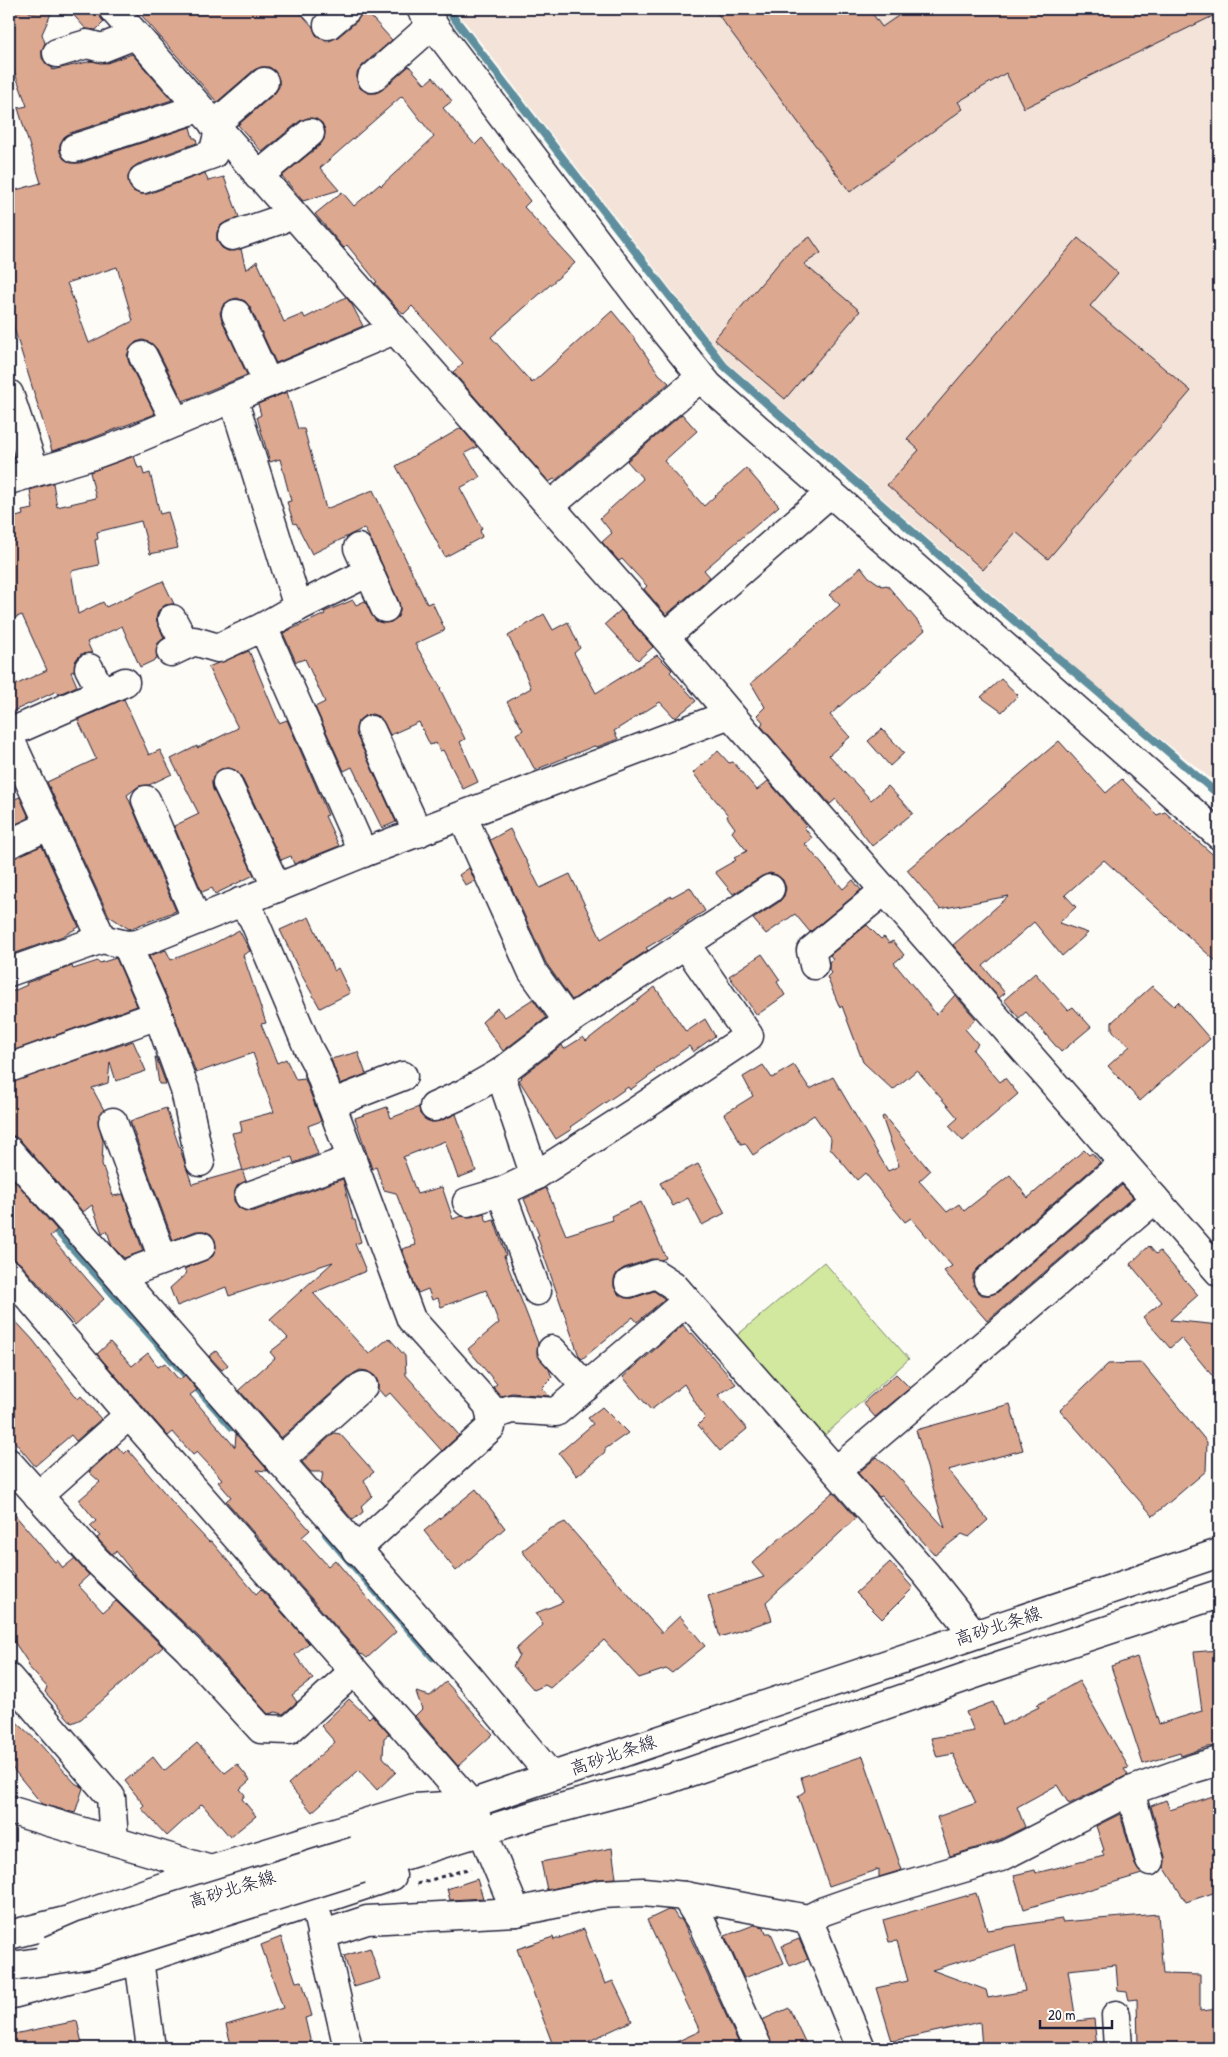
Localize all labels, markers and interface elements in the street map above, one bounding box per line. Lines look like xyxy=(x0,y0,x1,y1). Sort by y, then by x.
street label: 高砂北条線 xyxy=(951,1600,1045,1651)
street label: 高砂北条線 xyxy=(566,1728,659,1781)
street label: 高砂北条線 xyxy=(185,1863,279,1914)
scale bar xyxy=(1040,1997,1113,2029)
text: 20 m xyxy=(1048,2004,1075,2025)

